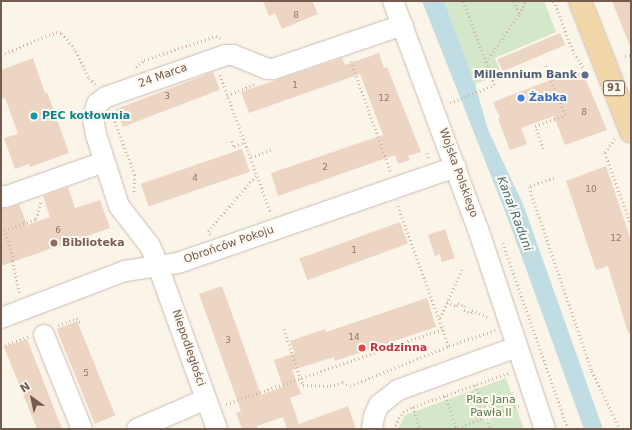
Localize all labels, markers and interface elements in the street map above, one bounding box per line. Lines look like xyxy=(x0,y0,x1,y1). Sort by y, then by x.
house number: 8 xyxy=(293,10,299,20)
street label: 24 Marca xyxy=(137,61,189,91)
place label: Millennium Bank xyxy=(474,68,577,82)
marker: Millennium Bank xyxy=(580,70,590,80)
house number: 1 xyxy=(292,80,298,90)
road number: 91 xyxy=(603,80,625,96)
house number: 3 xyxy=(164,91,170,101)
place label: Żabka xyxy=(529,91,567,105)
house number: 12 xyxy=(378,93,390,103)
marker: Żabka xyxy=(516,93,526,103)
house number: 8 xyxy=(581,107,587,117)
place label: PEC kotłownia xyxy=(42,109,130,123)
marker: PEC kotłownia xyxy=(29,111,39,121)
street label: Wojska Polskiego xyxy=(436,127,480,219)
house number: 2 xyxy=(322,162,328,172)
house number: 4 xyxy=(192,173,198,183)
water label: Kanał Raduni xyxy=(493,175,535,253)
house number: 10 xyxy=(585,184,597,194)
street label: Obrońców Pokoju xyxy=(182,223,276,267)
house number: 6 xyxy=(55,225,61,235)
house number: 12 xyxy=(610,233,622,243)
place label: Biblioteka xyxy=(62,236,125,250)
marker: Biblioteka xyxy=(49,238,59,248)
house number: 1 xyxy=(351,245,357,255)
street label: Niepodległości xyxy=(169,308,207,388)
house number: 14 xyxy=(348,332,360,342)
house number: 3 xyxy=(225,335,231,345)
place label: Rodzinna xyxy=(370,341,427,355)
marker: Rodzinna xyxy=(357,343,367,353)
house number: 5 xyxy=(83,368,89,378)
north arrow xyxy=(12,378,52,418)
text: N xyxy=(18,380,33,395)
park label: Plac Jana Pawła II xyxy=(466,394,516,420)

